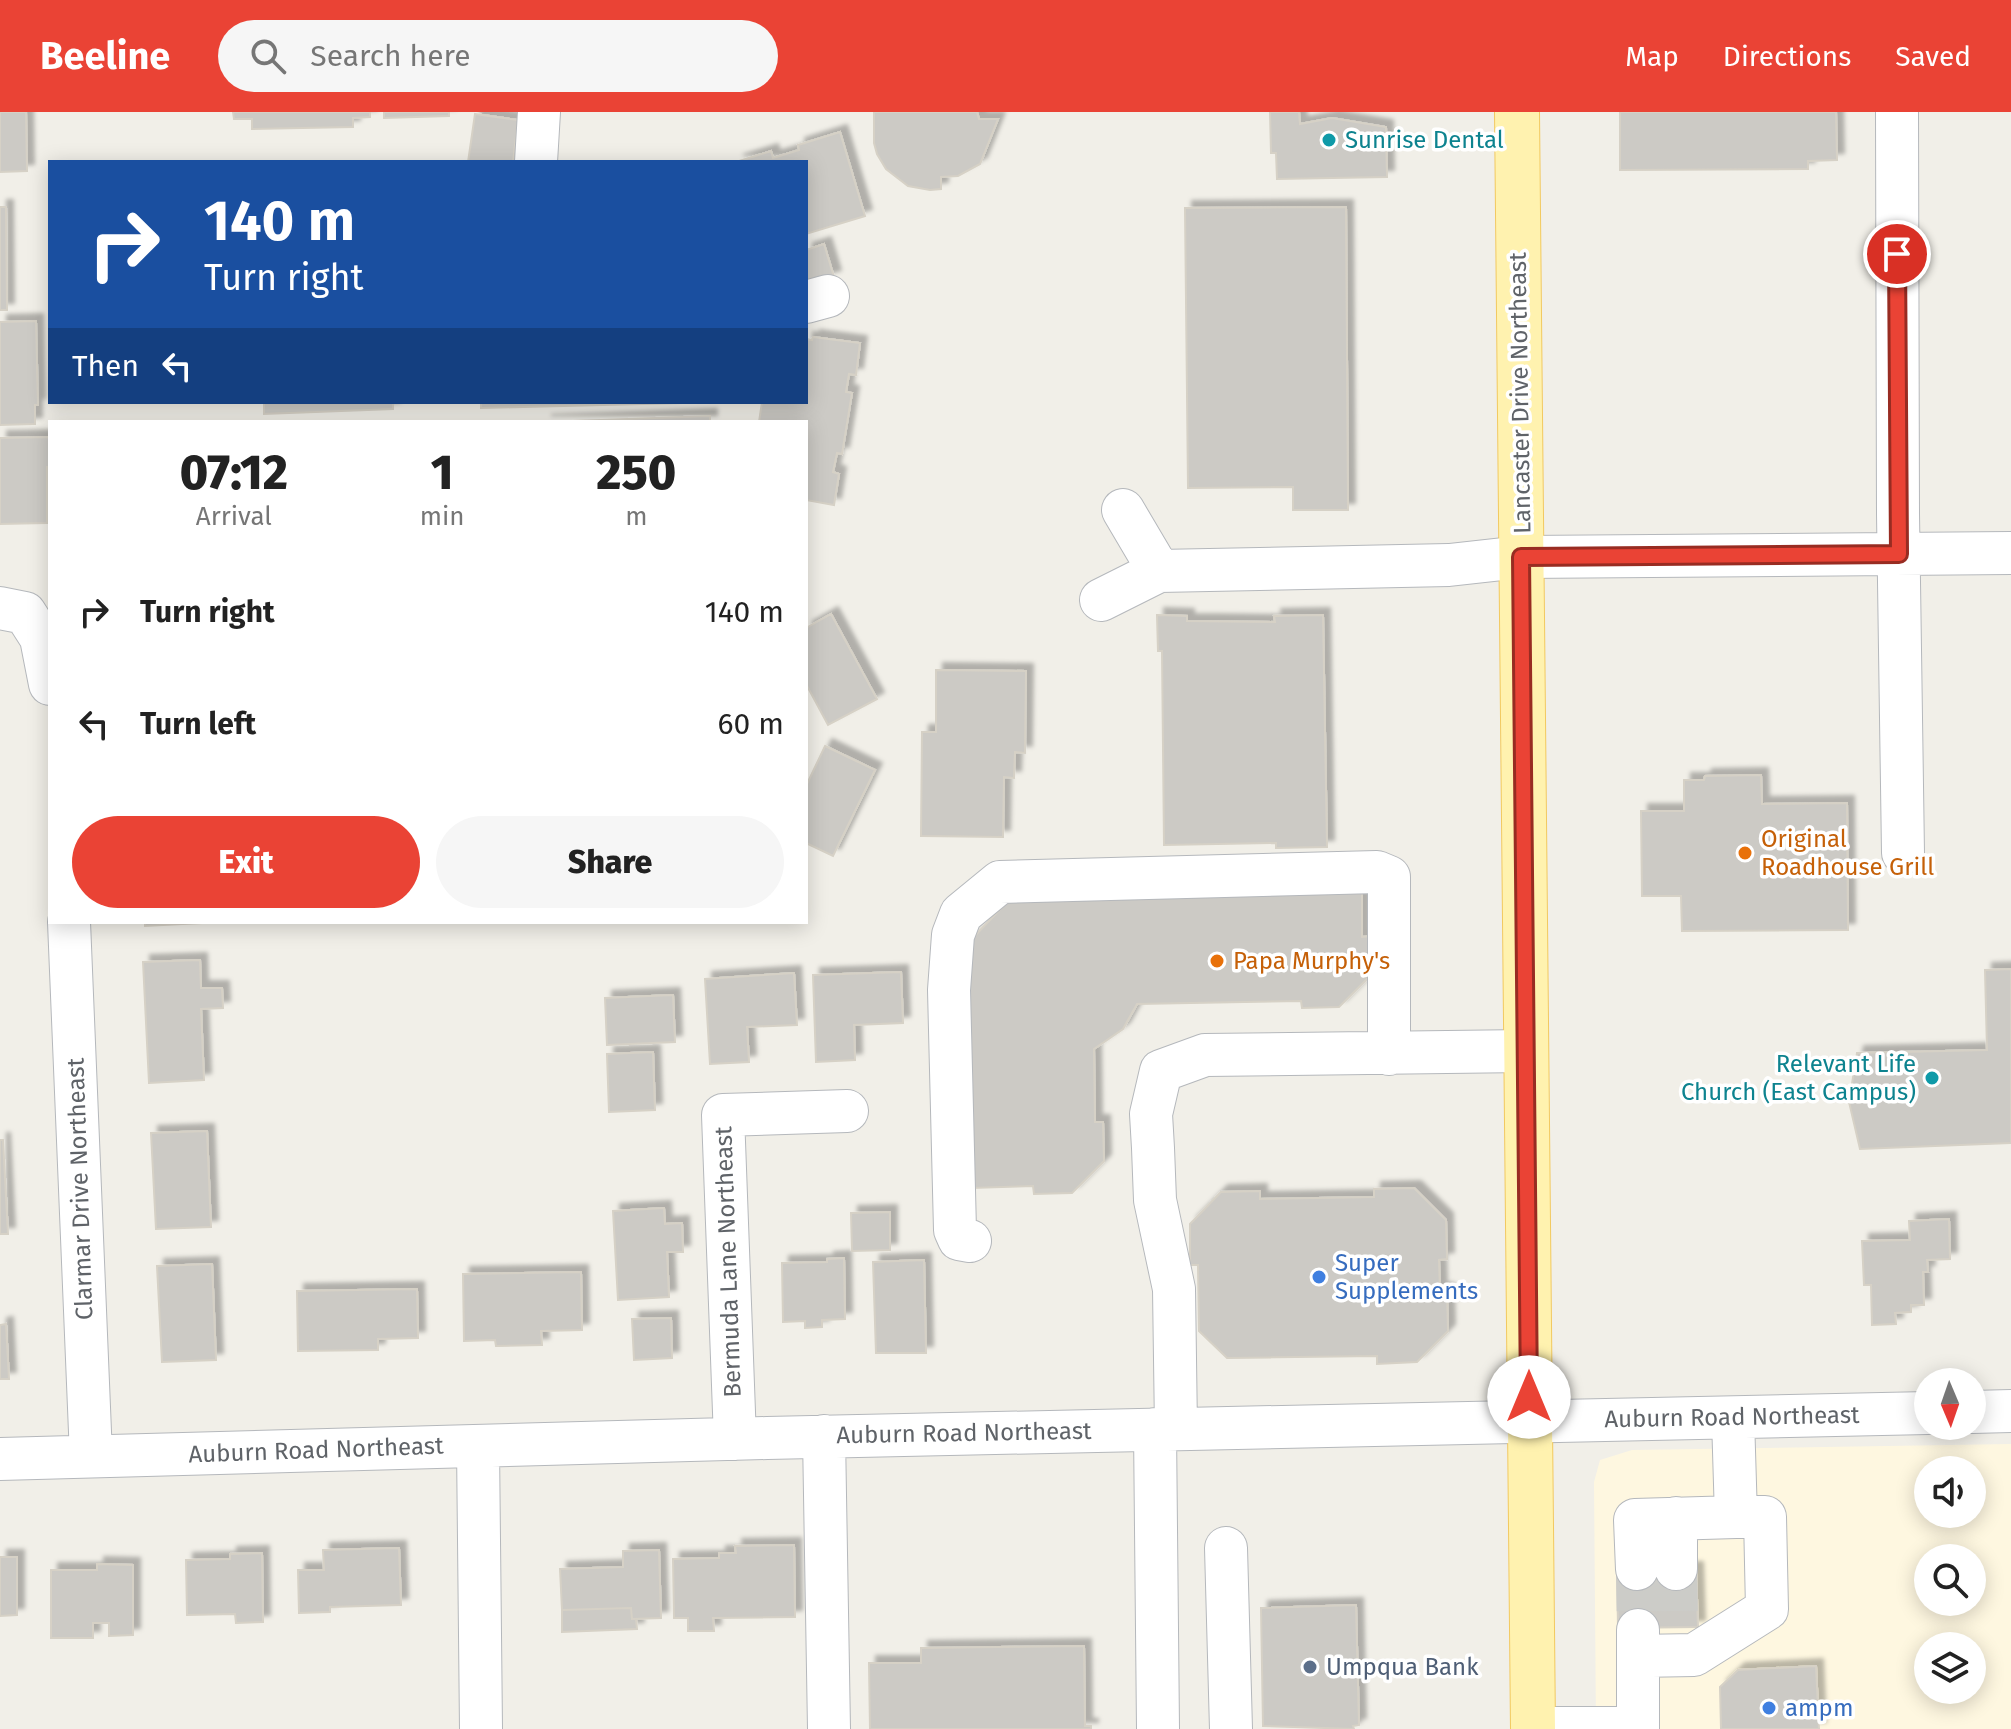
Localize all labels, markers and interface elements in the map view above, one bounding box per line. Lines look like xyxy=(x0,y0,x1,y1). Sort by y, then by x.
search box xyxy=(218,20,778,92)
text: Beeline xyxy=(40,33,170,79)
icon: search xyxy=(246,34,290,78)
text: Search here xyxy=(310,38,471,74)
text: Map xyxy=(1625,40,1679,73)
text: Directions xyxy=(1723,40,1851,73)
text: Saved xyxy=(1895,40,1971,73)
place label: Sunrise Dental xyxy=(1345,126,1504,154)
marker: Sunrise Dental xyxy=(1320,131,1338,149)
text: 140 m xyxy=(204,188,355,255)
icon: right xyxy=(72,192,176,296)
pin xyxy=(1863,220,1931,288)
icon: arrive xyxy=(1875,232,1919,276)
street label: Lancaster Drive Northeast xyxy=(1504,252,1536,534)
text: Turn right xyxy=(204,256,364,300)
icon: left xyxy=(155,344,199,388)
text: Then xyxy=(72,348,139,384)
text: 07:12 xyxy=(180,444,288,502)
text: 1 xyxy=(431,444,454,502)
text: 250 xyxy=(596,444,676,502)
text: Arrival xyxy=(196,501,272,532)
text: min xyxy=(420,501,465,532)
text: m xyxy=(625,501,647,532)
icon: right xyxy=(72,590,116,634)
text: Turn right xyxy=(140,594,275,630)
text: 140 m xyxy=(705,594,784,630)
icon: left xyxy=(72,702,116,746)
text: Turn left xyxy=(140,706,256,742)
text: 60 m xyxy=(718,706,784,742)
button: Exit xyxy=(72,816,420,908)
button: Share xyxy=(436,816,784,908)
place label: Original Roadhouse Grill xyxy=(1761,825,1934,881)
marker: Original Roadhouse Grill xyxy=(1736,844,1754,862)
place label: Papa Murphy's xyxy=(1233,947,1390,975)
marker: Papa Murphy's xyxy=(1208,952,1226,970)
place label: Relevant Life Church (East Campus) xyxy=(1681,1050,1916,1106)
street label: Clarmar Drive Northeast xyxy=(61,1057,99,1321)
marker: Relevant Life Church (East Campus) xyxy=(1923,1069,1941,1087)
street label: Bermuda Lane Northeast xyxy=(709,1126,747,1398)
place label: Super Supplements xyxy=(1335,1249,1478,1305)
marker: Super Supplements xyxy=(1310,1268,1328,1286)
position arrow xyxy=(1487,1355,1571,1439)
north arrow xyxy=(1914,1368,1986,1440)
map controls xyxy=(1914,1368,1986,1704)
street label: Auburn Road Northeast xyxy=(1604,1401,1860,1433)
street label: Auburn Road Northeast xyxy=(836,1417,1092,1449)
street label: Auburn Road Northeast xyxy=(188,1432,444,1468)
button: sound xyxy=(1914,1456,1986,1528)
button: search xyxy=(1914,1544,1986,1616)
button: layers xyxy=(1914,1632,1986,1704)
place label: Umpqua Bank xyxy=(1326,1653,1479,1681)
marker: Umpqua Bank xyxy=(1301,1658,1319,1676)
place label: ampm xyxy=(1785,1694,1853,1722)
marker: ampm xyxy=(1760,1699,1778,1717)

